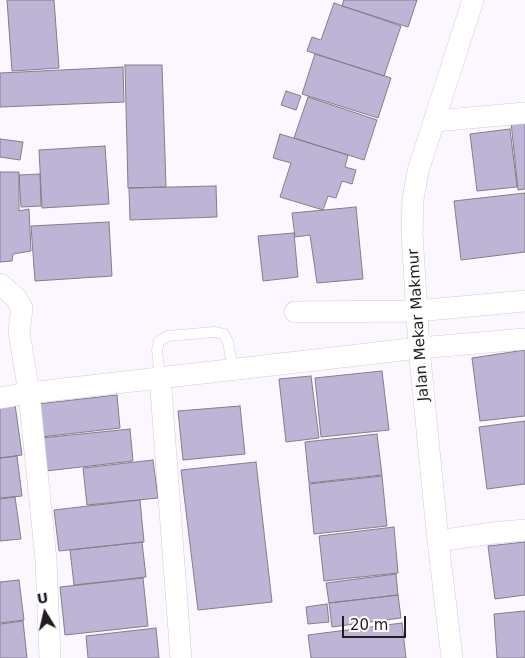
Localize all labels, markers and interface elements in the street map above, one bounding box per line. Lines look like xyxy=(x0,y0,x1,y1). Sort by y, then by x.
street label: Jalan Mekar Makmur xyxy=(405,248,433,402)
north arrow xyxy=(20,588,70,638)
text: U xyxy=(36,589,50,607)
scale bar xyxy=(345,606,409,638)
text: 20 m xyxy=(350,616,388,634)

